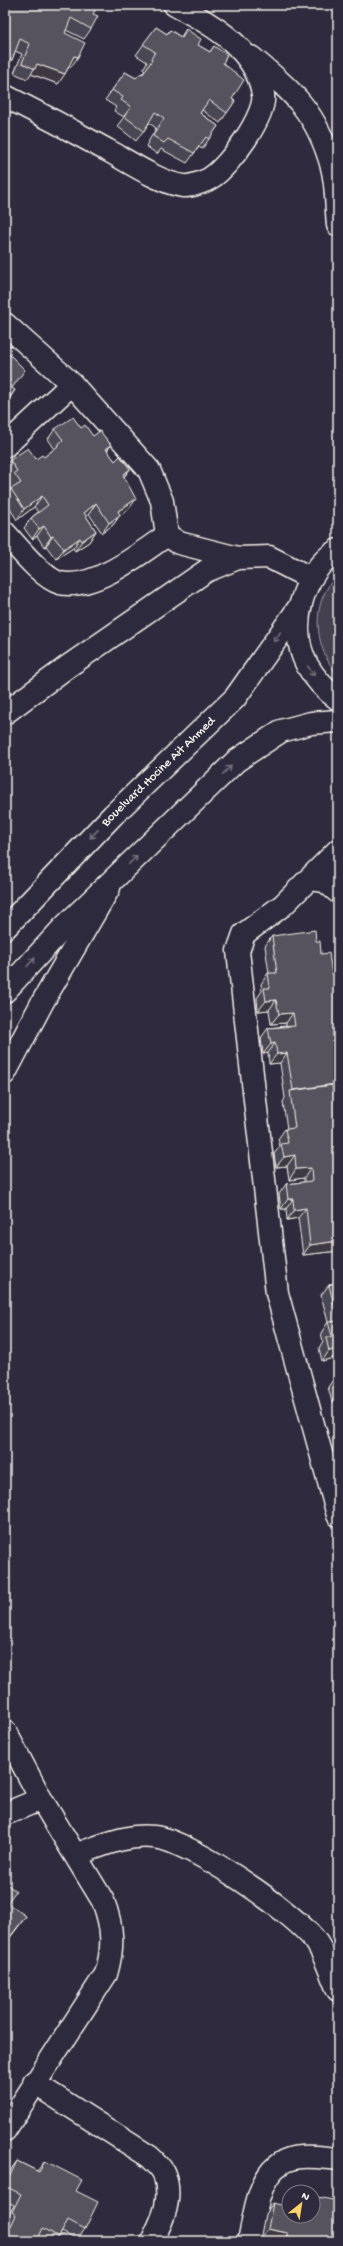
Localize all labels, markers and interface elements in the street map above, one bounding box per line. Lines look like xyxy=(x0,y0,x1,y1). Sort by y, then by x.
one-way arrow xyxy=(273,632,282,643)
one-way arrow xyxy=(307,665,315,676)
street label: Bouelvard Hocine Ait Ahmed xyxy=(98,713,219,831)
one-way arrow xyxy=(222,765,232,775)
one-way arrow xyxy=(89,829,99,839)
one-way arrow xyxy=(128,855,138,865)
one-way arrow xyxy=(27,957,36,967)
north arrow xyxy=(281,2184,321,2224)
text: N xyxy=(299,2190,311,2204)

